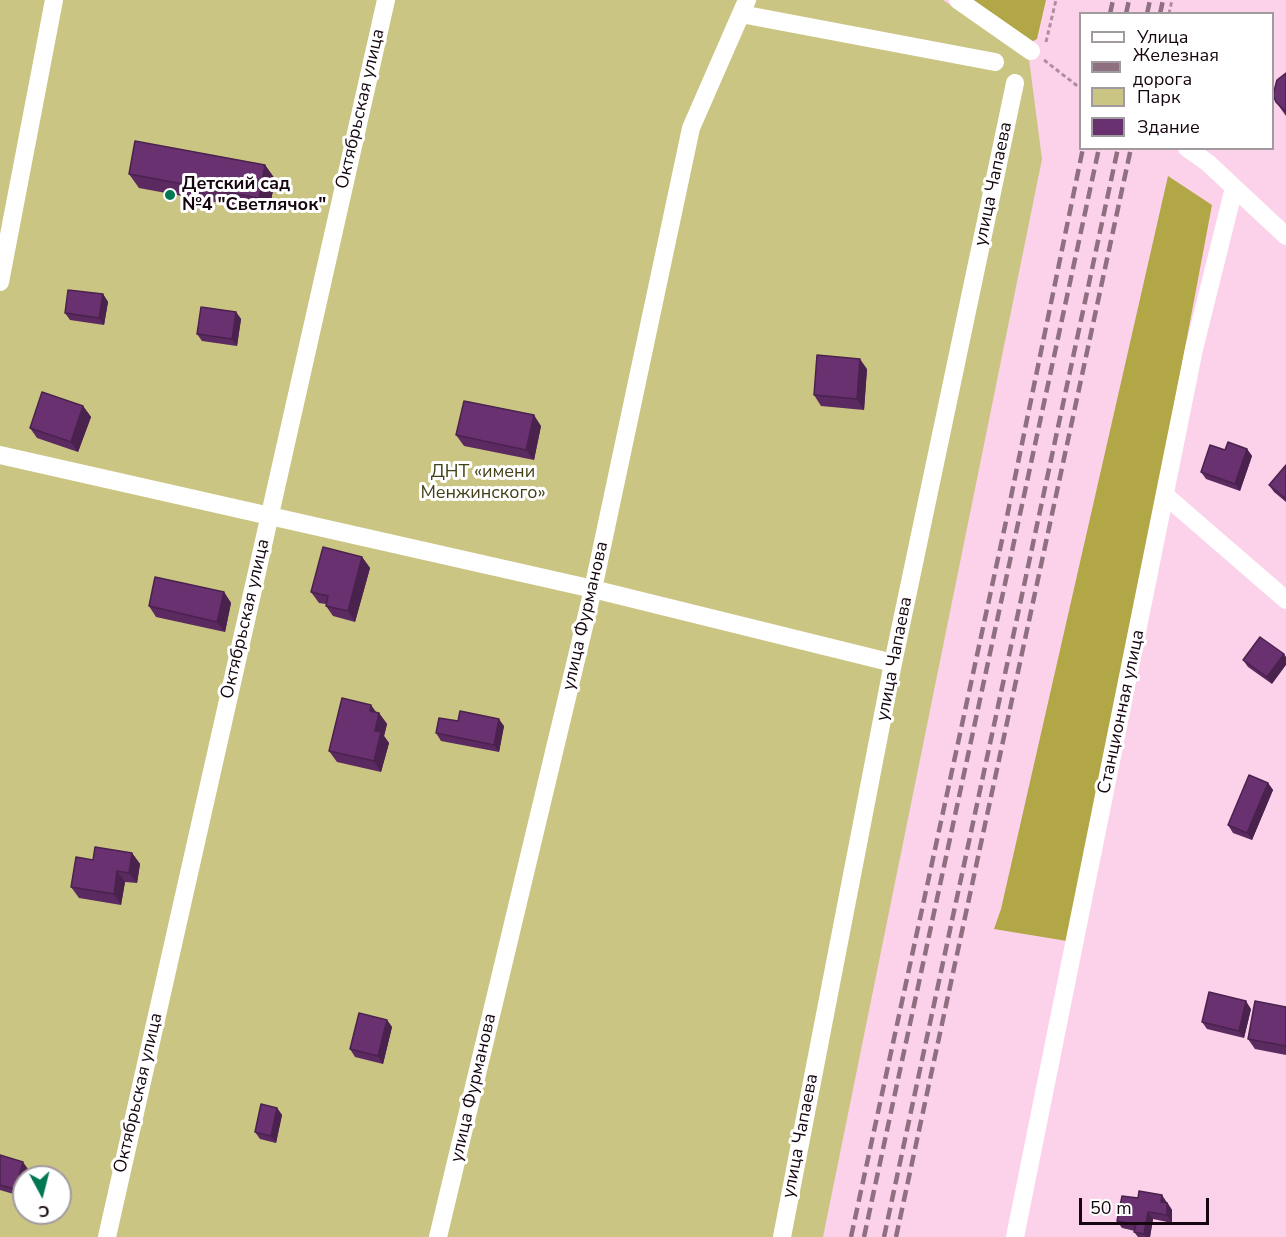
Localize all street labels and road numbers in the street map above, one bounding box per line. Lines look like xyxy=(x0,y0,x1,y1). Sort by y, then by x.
street label: Октябрьская улица xyxy=(332,27,390,191)
street label: улица Чапаева xyxy=(970,120,1018,248)
street label: Октябрьская улица xyxy=(217,537,275,701)
street label: улица Фурманова xyxy=(558,540,614,692)
street label: улица Чапаева xyxy=(872,595,918,723)
street label: Станционная улица xyxy=(1094,628,1150,796)
street label: Октябрьская улица xyxy=(110,1011,168,1175)
street label: улица Фурманова xyxy=(446,1012,502,1164)
street label: улица Чапаева xyxy=(778,1072,824,1200)

